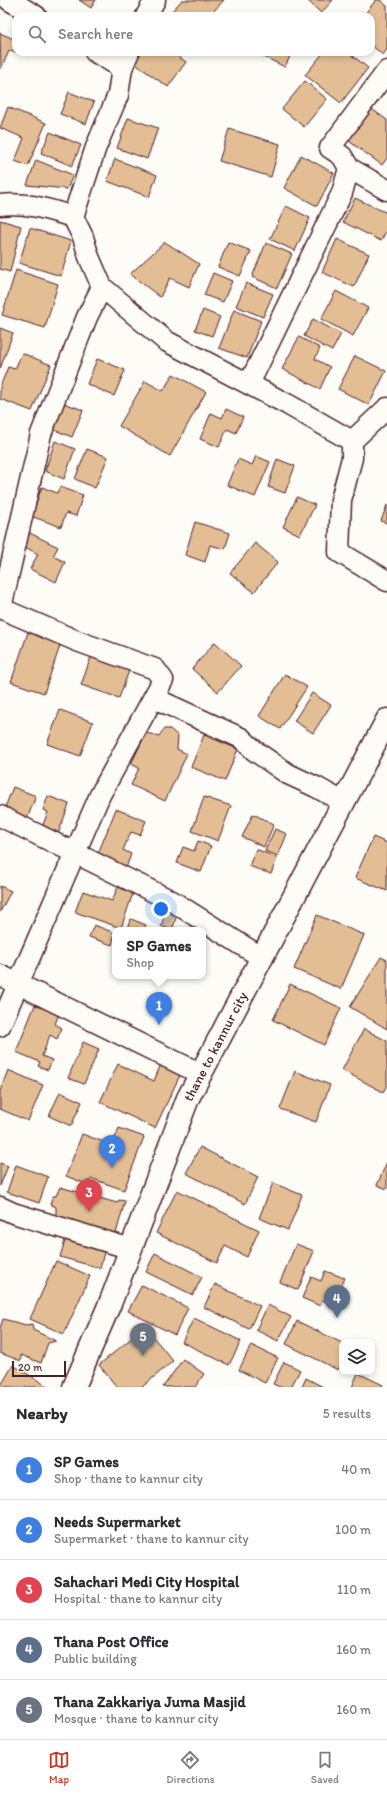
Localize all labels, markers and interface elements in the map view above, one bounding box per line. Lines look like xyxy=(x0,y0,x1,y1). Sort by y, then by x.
search box xyxy=(12,12,375,56)
icon: search xyxy=(26,23,48,45)
text: Search here xyxy=(58,25,133,43)
your location xyxy=(151,899,171,919)
popup xyxy=(112,927,206,979)
text: SP Games xyxy=(127,937,191,955)
text: Shop xyxy=(127,955,154,970)
street label: thane to kannur city xyxy=(179,988,251,1104)
pin: 1 xyxy=(146,992,172,1025)
pin: 2 xyxy=(99,1135,125,1168)
pin: 3 xyxy=(76,1179,102,1212)
pin: 4 xyxy=(324,1285,350,1318)
pin: 5 xyxy=(130,1323,156,1356)
map controls xyxy=(339,1339,375,1375)
button: layers xyxy=(339,1339,375,1375)
scale bar xyxy=(12,1359,66,1378)
text: 20 m xyxy=(18,1361,42,1374)
text: Nearby xyxy=(16,1403,68,1423)
text: 5 results xyxy=(323,1406,371,1421)
text: SP Games xyxy=(54,1453,119,1471)
text: 1 xyxy=(26,1462,32,1477)
text: 40 m xyxy=(341,1462,371,1477)
text: Shop · thane to kannur city xyxy=(54,1471,203,1486)
text: Needs Supermarket xyxy=(54,1513,181,1531)
text: 2 xyxy=(26,1522,32,1537)
text: 100 m xyxy=(335,1522,371,1537)
text: Supermarket · thane to kannur city xyxy=(54,1531,249,1546)
text: Sahachari Medi City Hospital xyxy=(54,1573,239,1591)
text: 3 xyxy=(25,1582,33,1597)
text: 110 m xyxy=(337,1582,371,1597)
text: Hospital · thane to kannur city xyxy=(54,1591,222,1606)
text: Thana Post Office xyxy=(54,1633,169,1651)
text: 4 xyxy=(25,1642,33,1657)
text: 160 m xyxy=(336,1642,371,1657)
text: Public building xyxy=(54,1651,137,1666)
text: Thana Zakkariya Juma Masjid xyxy=(54,1693,246,1711)
text: 5 xyxy=(26,1702,32,1717)
text: 160 m xyxy=(336,1702,371,1717)
text: Mosque · thane to kannur city xyxy=(54,1711,218,1726)
tab: Map xyxy=(48,1749,70,1786)
tab: Directions xyxy=(166,1749,215,1786)
tab: Saved xyxy=(311,1749,339,1786)

